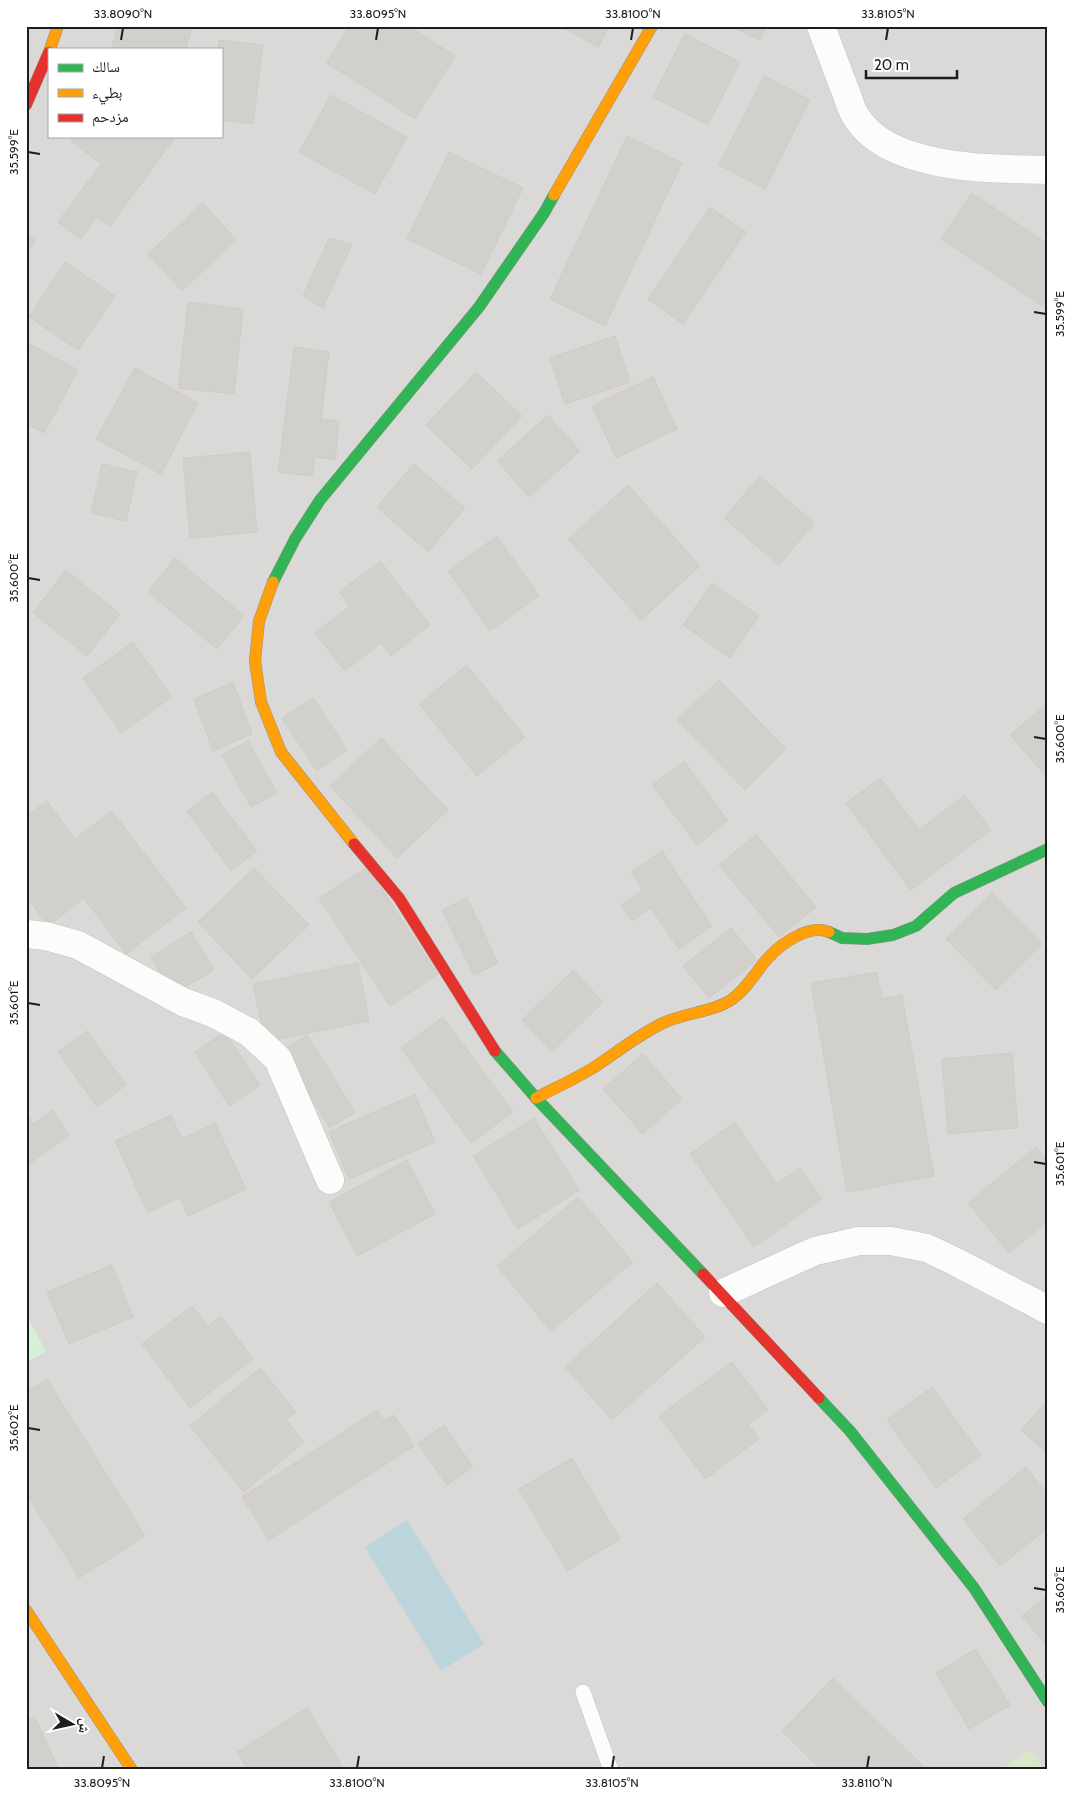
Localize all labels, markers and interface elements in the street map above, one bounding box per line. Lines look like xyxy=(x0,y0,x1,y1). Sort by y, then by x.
text: 33.8090°N xyxy=(94,6,152,21)
text: 33.8095°N xyxy=(350,6,406,21)
text: 33.8100°N xyxy=(605,6,661,21)
text: 33.8105°N xyxy=(861,6,915,21)
legend xyxy=(48,48,222,138)
scale bar xyxy=(866,48,958,80)
text: 20 m xyxy=(874,56,909,74)
text: سالك xyxy=(92,58,120,76)
text: بطيء xyxy=(92,84,122,105)
text: مزدحم xyxy=(92,108,129,127)
text: 35.599°E xyxy=(6,129,21,175)
text: 35.599°E xyxy=(1052,291,1067,337)
text: 35.600°E xyxy=(6,553,21,603)
text: 35.600°E xyxy=(1052,714,1067,764)
text: 35.601°E xyxy=(6,980,21,1025)
text: 35.601°E xyxy=(1052,1141,1067,1186)
text: 35.602°E xyxy=(6,1404,21,1452)
text: 35.602°E xyxy=(1052,1566,1067,1614)
north arrow xyxy=(48,1698,98,1748)
text: ش xyxy=(75,1717,95,1735)
text: 33.8095°N xyxy=(74,1775,130,1790)
text: 33.8100°N xyxy=(329,1775,385,1790)
text: 33.8105°N xyxy=(585,1775,639,1790)
text: 33.8110°N xyxy=(842,1775,892,1790)

